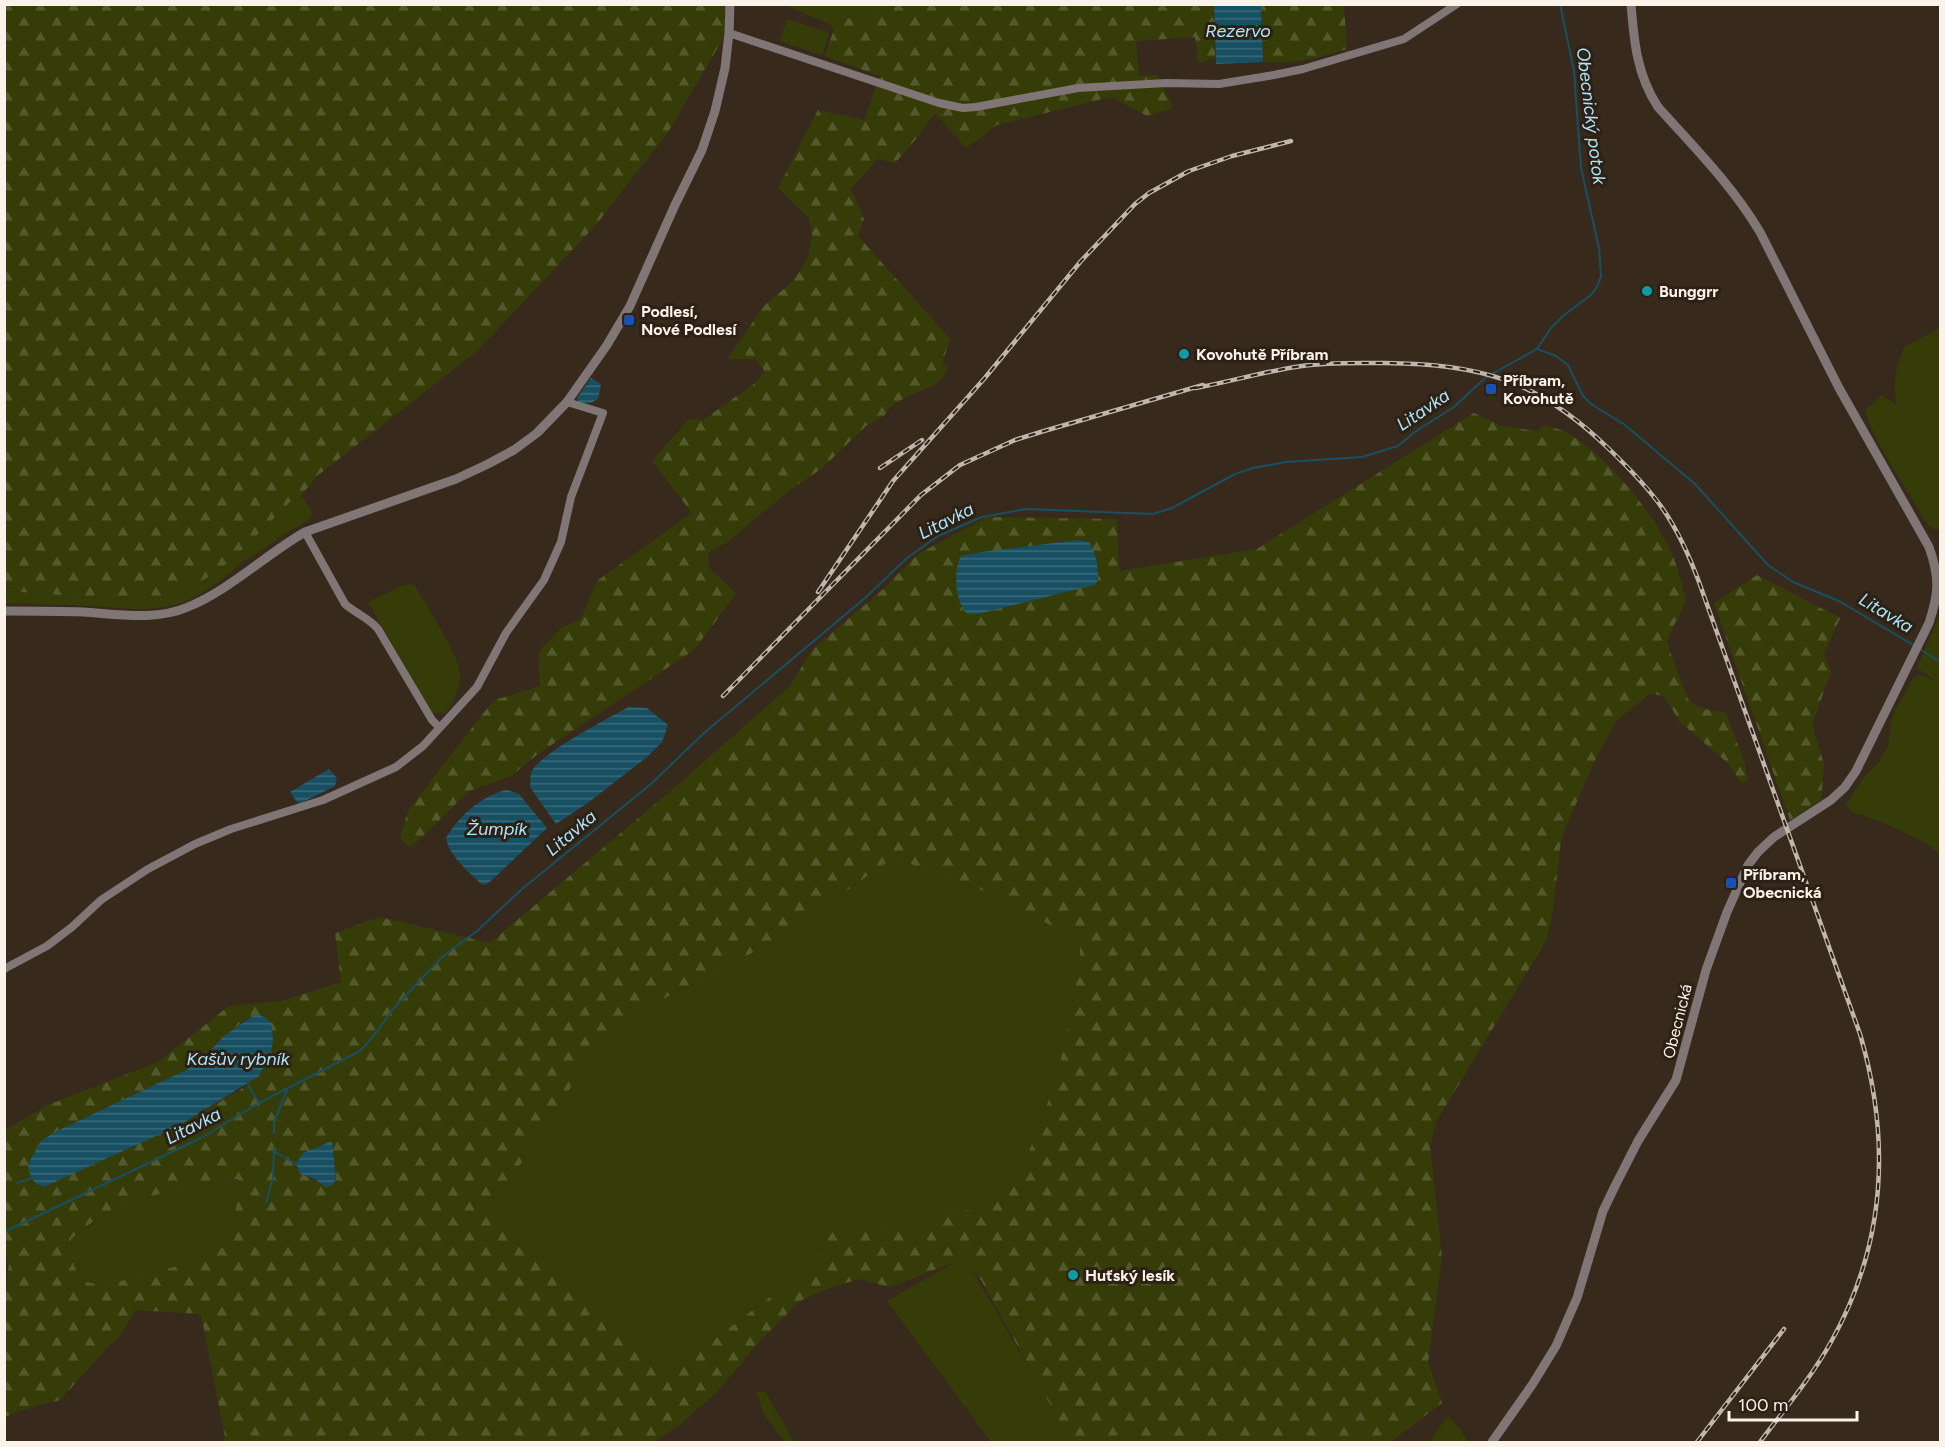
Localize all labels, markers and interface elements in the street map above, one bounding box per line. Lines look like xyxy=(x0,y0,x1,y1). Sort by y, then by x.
water label: Rezervo xyxy=(1205,20,1271,42)
water label: Obecnický potok xyxy=(1572,46,1610,187)
place label: Bunggrr xyxy=(1659,282,1718,301)
marker: Bunggrr xyxy=(1640,284,1654,298)
place label: Podlesí, Nové Podlesí xyxy=(641,302,737,339)
marker: Podlesí, Nové Podlesí xyxy=(622,313,636,327)
place label: Kovohutě Příbram xyxy=(1196,345,1328,364)
marker: Kovohutě Příbram xyxy=(1177,347,1191,361)
place label: Příbram, Kovohutě xyxy=(1503,371,1574,408)
marker: Příbram, Kovohutě xyxy=(1484,382,1498,396)
water label: Litavka xyxy=(1392,384,1454,436)
water label: Litavka xyxy=(914,497,978,544)
water label: Litavka xyxy=(1855,588,1918,638)
water label: Litavka xyxy=(541,805,601,861)
water label: Žumpík xyxy=(467,818,528,840)
place label: Příbram, Obecnická xyxy=(1743,865,1821,902)
marker: Příbram, Obecnická xyxy=(1724,876,1738,890)
street label: Obecnická xyxy=(1659,982,1696,1060)
water label: Kašův rybník xyxy=(187,1048,291,1070)
water label: Litavka xyxy=(161,1102,225,1149)
place label: Huťský lesík xyxy=(1085,1266,1175,1285)
marker: Huťský lesík xyxy=(1066,1268,1080,1282)
scale bar xyxy=(1729,1384,1856,1422)
text: 100 m xyxy=(1738,1394,1788,1416)

